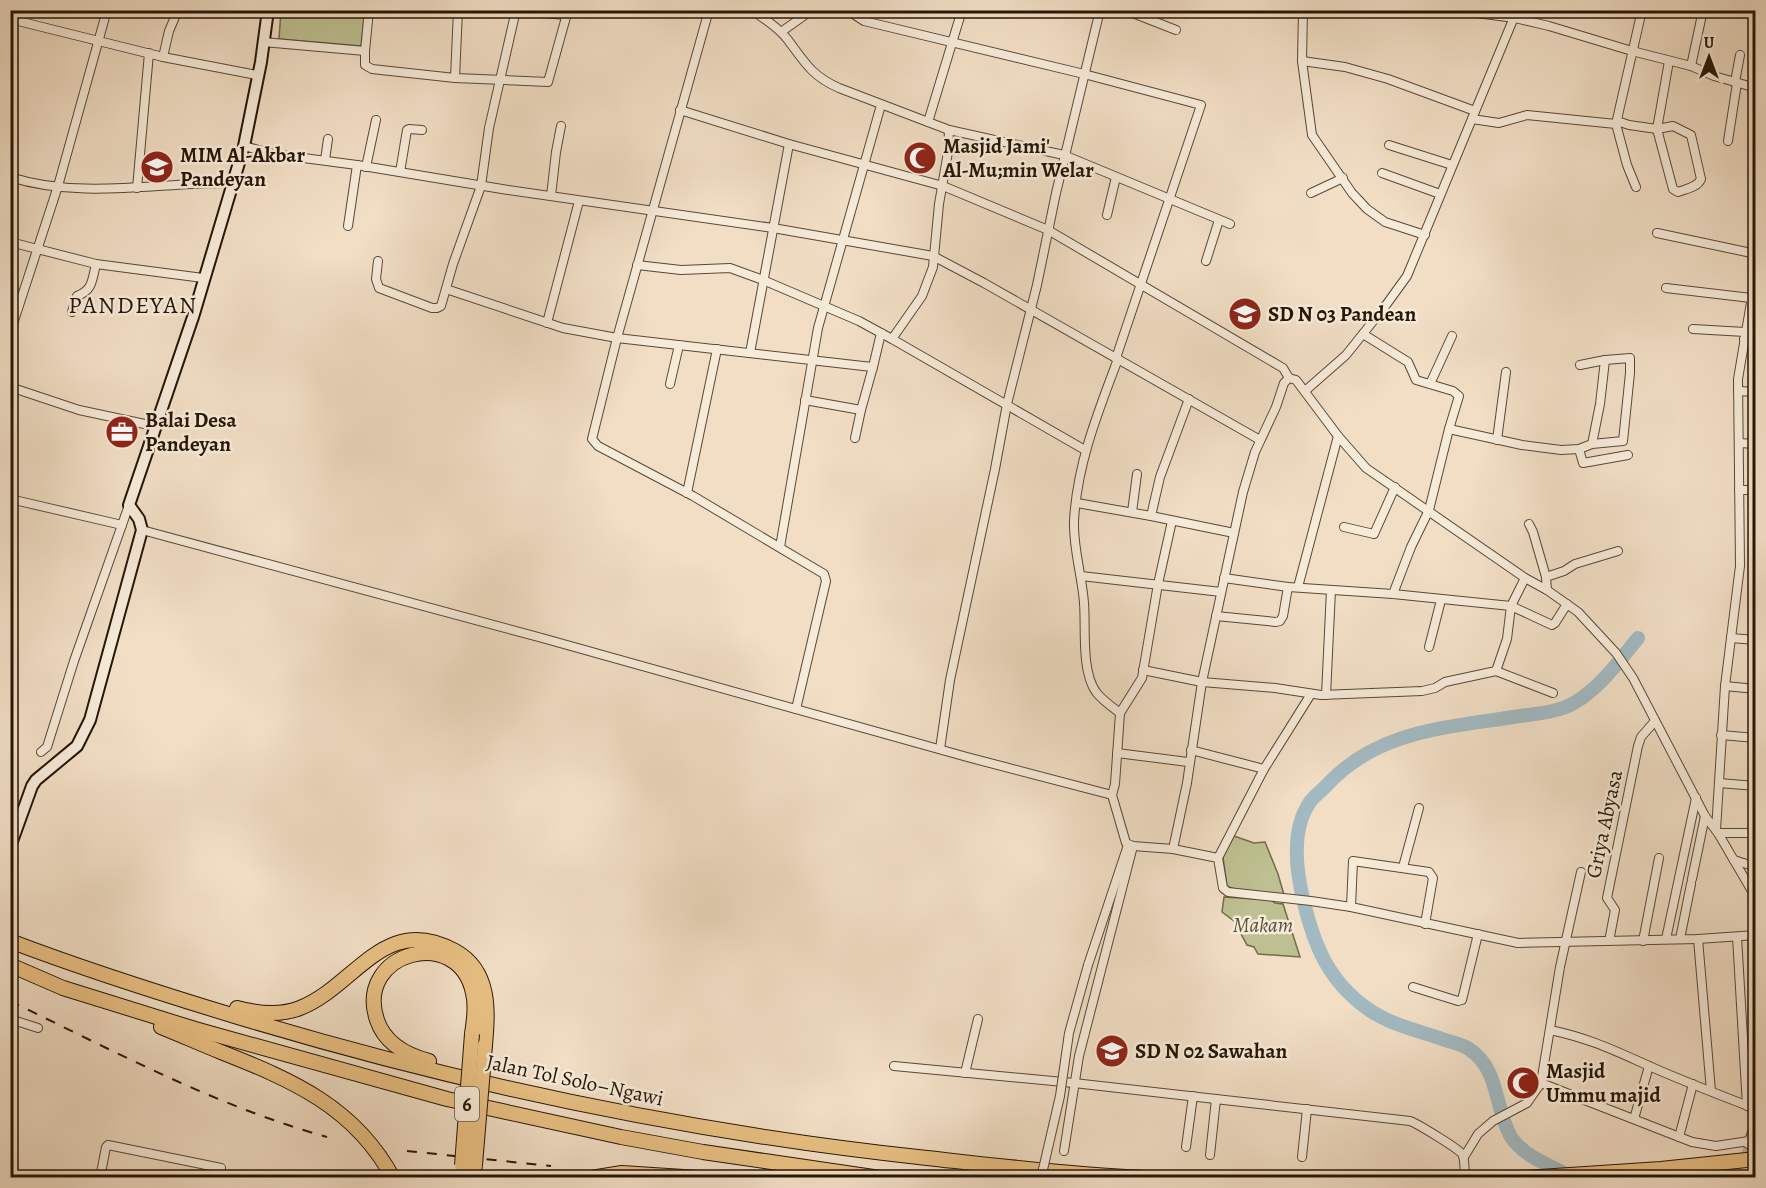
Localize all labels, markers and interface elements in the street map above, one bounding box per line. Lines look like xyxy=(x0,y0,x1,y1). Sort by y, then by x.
north arrow xyxy=(1679,27,1739,87)
text: U xyxy=(1704,32,1715,54)
place label: Masjid Jami' Al-Mu;min Welar xyxy=(942,132,1094,184)
mosque icon: Masjid Jami' Al-Mu;min Welar xyxy=(902,140,938,176)
place label: MIM Al-Akbar Pandeyan xyxy=(180,141,305,193)
school or university icon: MIM Al-Akbar Pandeyan xyxy=(139,149,175,185)
district label: PANDEYAN xyxy=(68,289,198,321)
school or university icon: SD N 03 Pandean xyxy=(1227,296,1263,332)
place label: SD N 03 Pandean xyxy=(1268,300,1416,328)
place label: Balai Desa Pandeyan xyxy=(145,406,238,458)
office icon: Balai Desa Pandeyan xyxy=(104,414,140,450)
street label: Griya Abyasa xyxy=(1579,767,1629,881)
park label: Makam xyxy=(1233,911,1293,939)
school or university icon: SD N 02 Sawahan xyxy=(1094,1033,1130,1069)
place label: SD N 02 Sawahan xyxy=(1135,1037,1288,1065)
street label: Jalan Tol Solo–Ngawi xyxy=(484,1048,666,1112)
place label: Masjid Ummu majid xyxy=(1546,1057,1661,1109)
mosque icon: Masjid Ummu majid xyxy=(1505,1065,1541,1101)
road number: 6 xyxy=(455,1087,479,1121)

